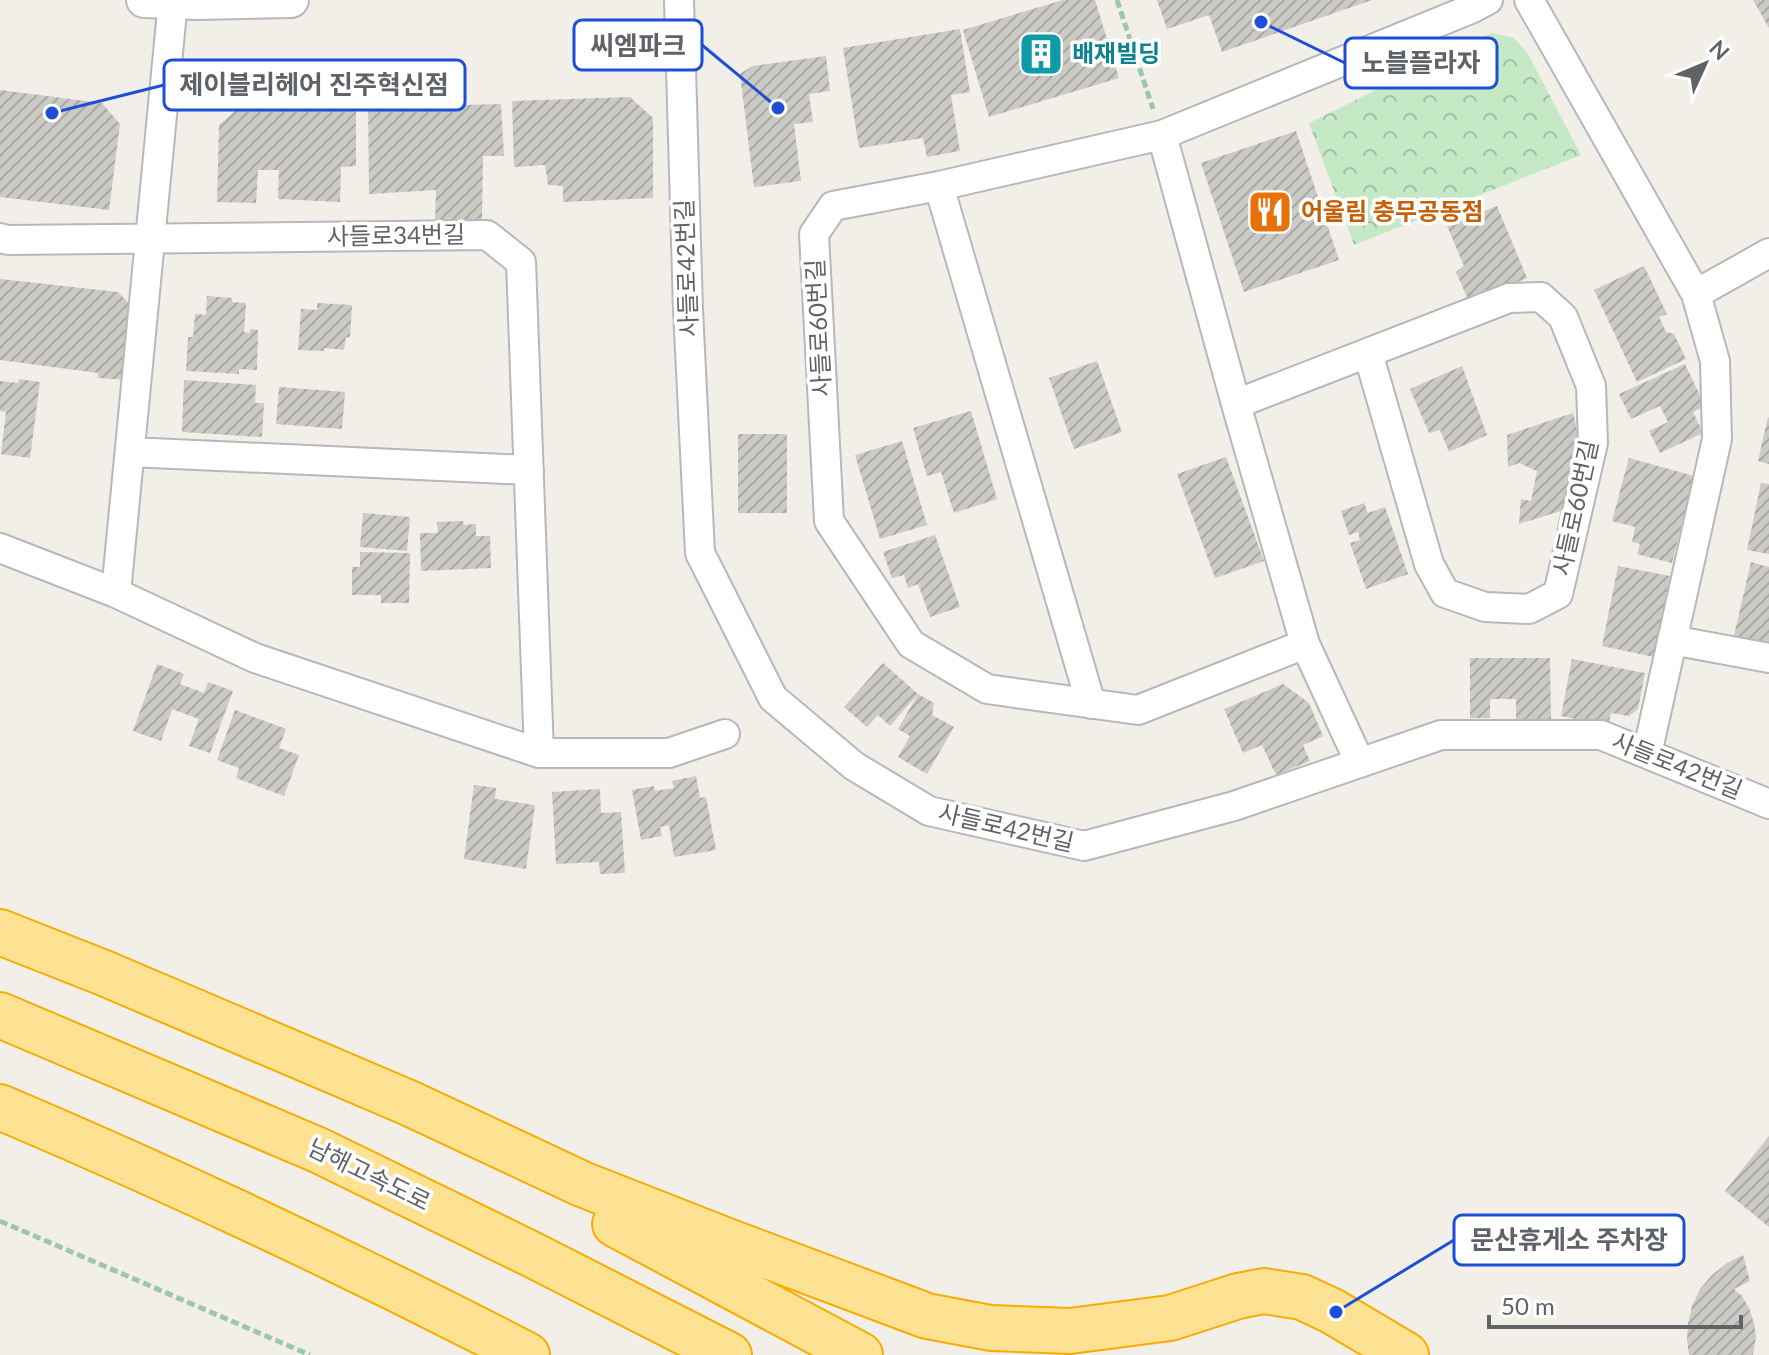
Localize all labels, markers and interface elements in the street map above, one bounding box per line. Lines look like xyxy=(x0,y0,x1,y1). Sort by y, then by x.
callout: 씨엠파크 xyxy=(574,20,702,70)
north arrow xyxy=(1665,24,1745,104)
text: 씨엠파크 xyxy=(590,29,686,61)
building icon: 배재빌딩 xyxy=(1017,30,1065,78)
text: N xyxy=(1704,34,1735,65)
place label: 배재빌딩 xyxy=(1072,38,1160,67)
callout: 노블플라자 xyxy=(1345,38,1497,88)
text: 노블플라자 xyxy=(1361,46,1481,78)
callout: 제이블리헤어 진주혁신점 xyxy=(164,60,465,110)
text: 제이블리헤어 진주혁신점 xyxy=(179,68,449,100)
restaurant icon: 어울림 충무공동점 xyxy=(1246,188,1294,236)
place label: 어울림 충무공동점 xyxy=(1301,196,1483,225)
street label: 사들로42번길 xyxy=(669,198,702,338)
street label: 사들로34번길 xyxy=(327,219,465,250)
street label: 사들로60번길 xyxy=(799,258,836,398)
street label: 사들로60번길 xyxy=(1546,437,1603,578)
street label: 사들로42번길 xyxy=(1608,725,1747,804)
street label: 사들로42번길 xyxy=(936,797,1077,856)
street label: 남해고속도로 xyxy=(304,1132,436,1216)
callout: 문산휴게소 주차장 xyxy=(1454,1215,1684,1265)
text: 문산휴게소 주차장 xyxy=(1470,1223,1668,1255)
scale bar xyxy=(1489,1279,1741,1329)
text: 50 m xyxy=(1501,1291,1555,1320)

